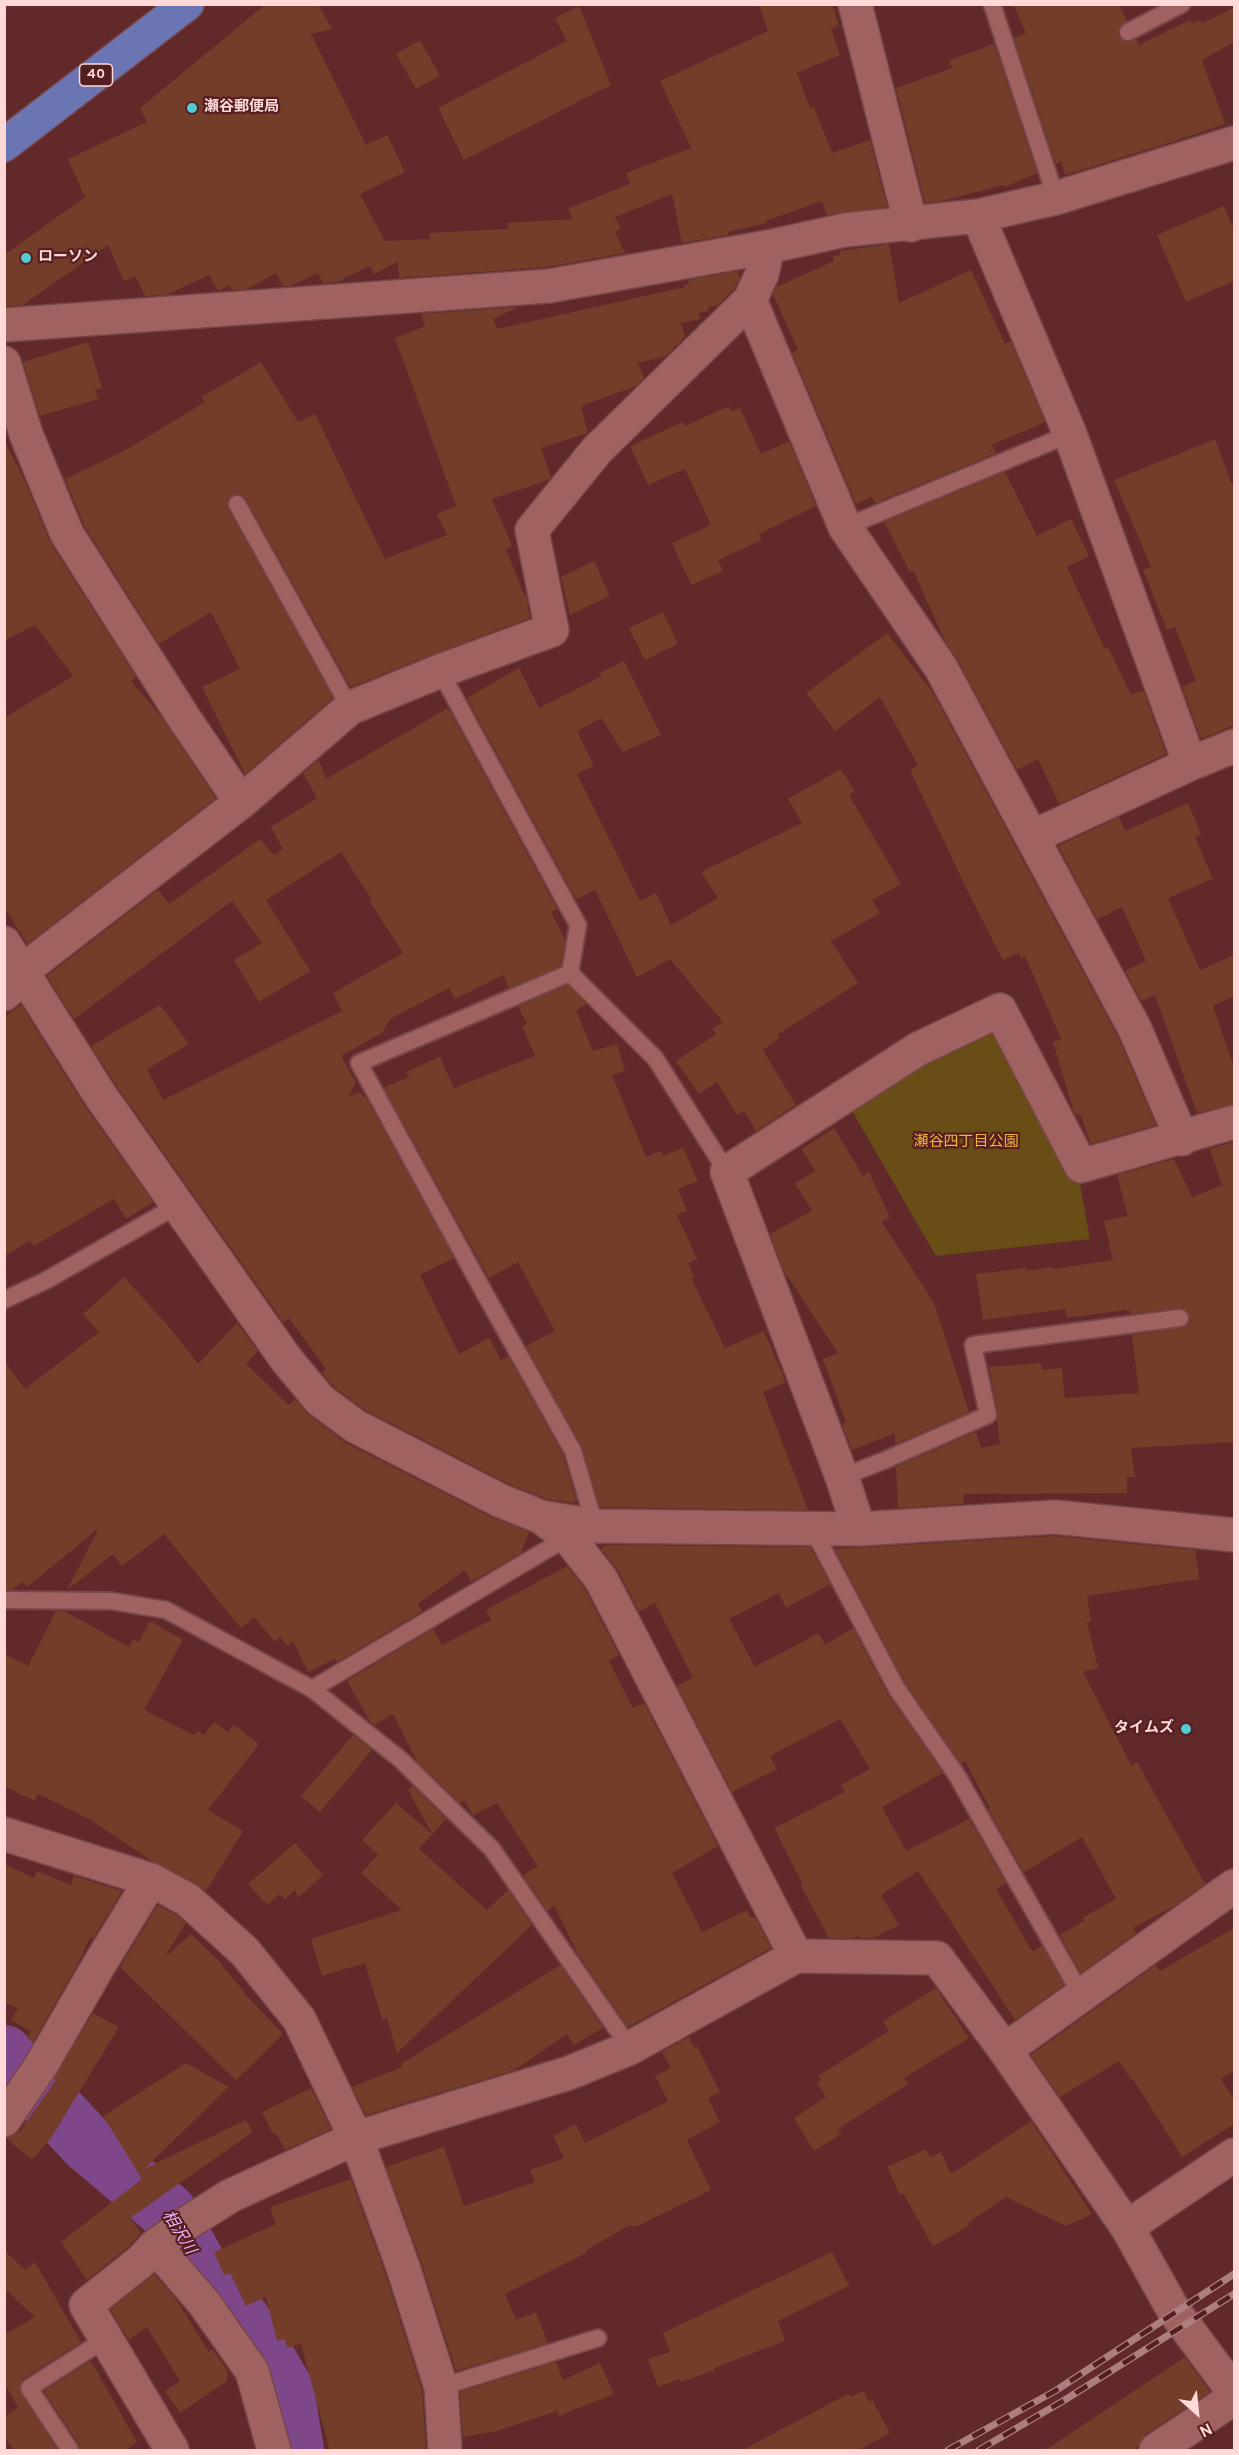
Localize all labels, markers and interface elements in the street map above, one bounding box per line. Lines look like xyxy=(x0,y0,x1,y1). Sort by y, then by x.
road number: 40 xyxy=(80,64,112,86)
place label: 瀬谷郵便局 xyxy=(204,99,279,117)
marker: 瀬谷郵便局 xyxy=(185,101,199,115)
place label: ローソン xyxy=(38,249,98,267)
marker: ローソン xyxy=(19,251,33,265)
park label: 瀬谷四丁目公園 xyxy=(914,1134,1018,1152)
place label: タイムズ xyxy=(1114,1720,1174,1738)
marker: タイムズ xyxy=(1179,1722,1193,1736)
water label: 相沢川 xyxy=(157,2208,199,2258)
north arrow xyxy=(1167,2383,1227,2443)
text: N xyxy=(1196,2418,1215,2441)

